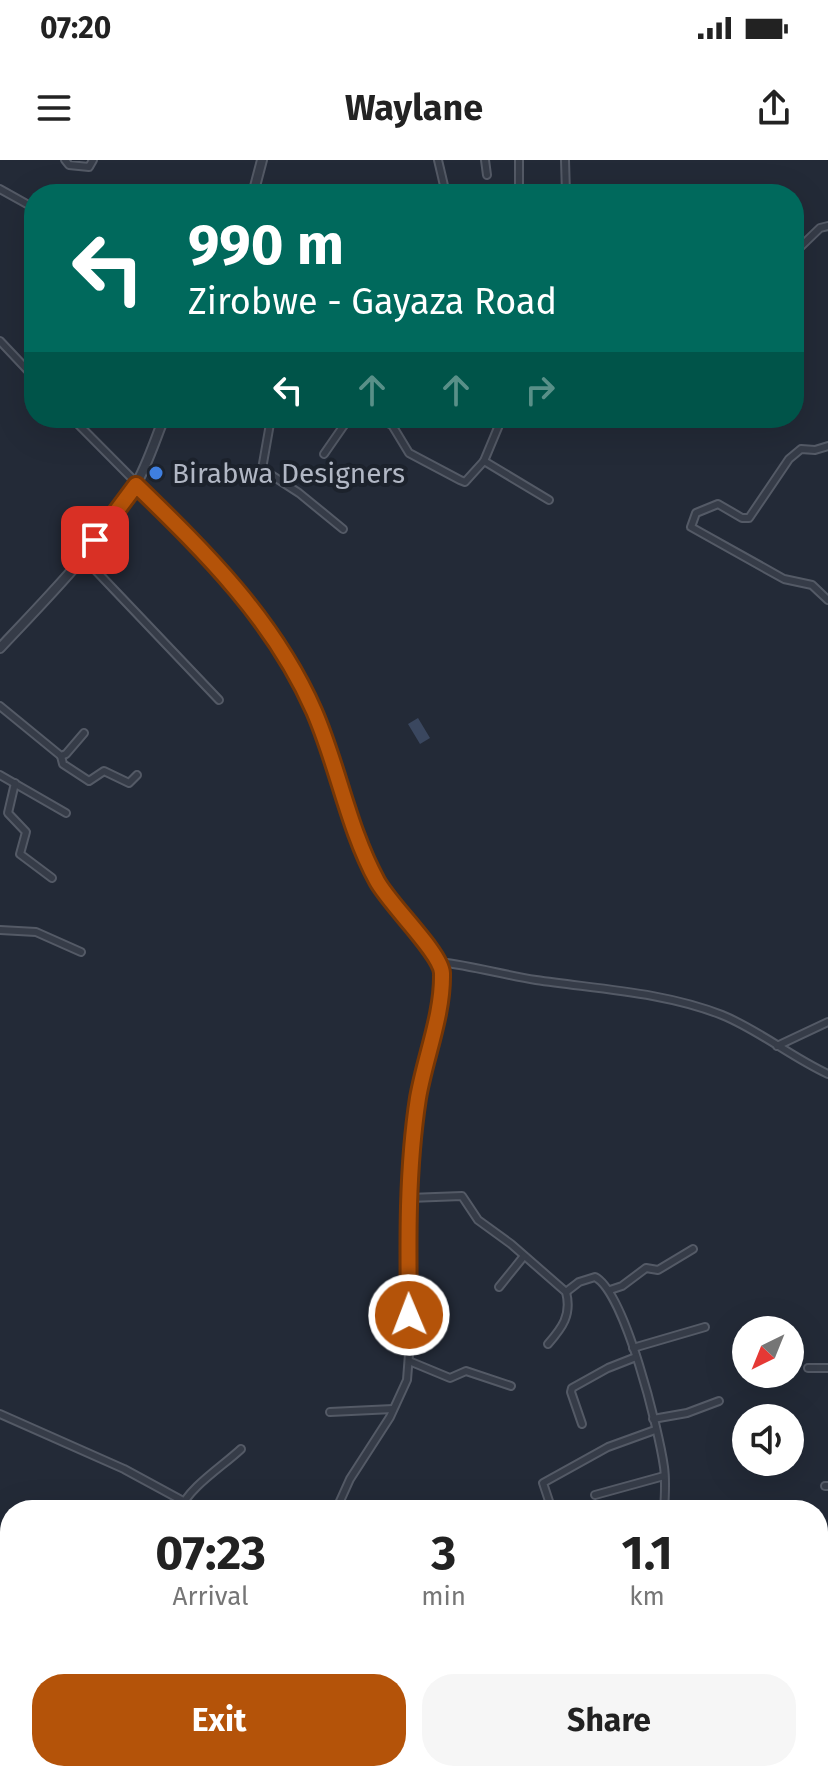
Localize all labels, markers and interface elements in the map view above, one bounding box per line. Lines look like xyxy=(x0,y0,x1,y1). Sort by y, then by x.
text: 07:20 xyxy=(40,10,111,46)
icon: menu xyxy=(32,86,76,130)
text: Waylane xyxy=(345,86,483,130)
icon: share xyxy=(752,86,796,130)
text: 990 m xyxy=(188,212,344,279)
icon: left xyxy=(56,216,160,320)
text: Zirobwe - Gayaza Road xyxy=(188,280,557,324)
icon: left xyxy=(266,368,310,412)
icon: ahead xyxy=(350,368,394,412)
icon: ahead xyxy=(434,368,478,412)
icon: right xyxy=(518,368,562,412)
place label: Birabwa Designers xyxy=(172,457,405,490)
marker: Birabwa Designers xyxy=(147,464,165,482)
pin xyxy=(61,506,129,574)
icon: arrive xyxy=(73,518,117,562)
position arrow xyxy=(367,1273,451,1357)
north arrow xyxy=(732,1316,804,1388)
map controls xyxy=(732,1316,804,1476)
button: sound xyxy=(732,1404,804,1476)
text: 07:23 xyxy=(155,1524,266,1582)
text: 3 xyxy=(431,1524,456,1582)
text: 1.1 xyxy=(621,1524,673,1582)
text: Arrival xyxy=(173,1581,249,1612)
text: min xyxy=(421,1581,466,1612)
text: km xyxy=(629,1581,665,1612)
button: Exit xyxy=(32,1674,406,1766)
button: Share xyxy=(422,1674,796,1766)

